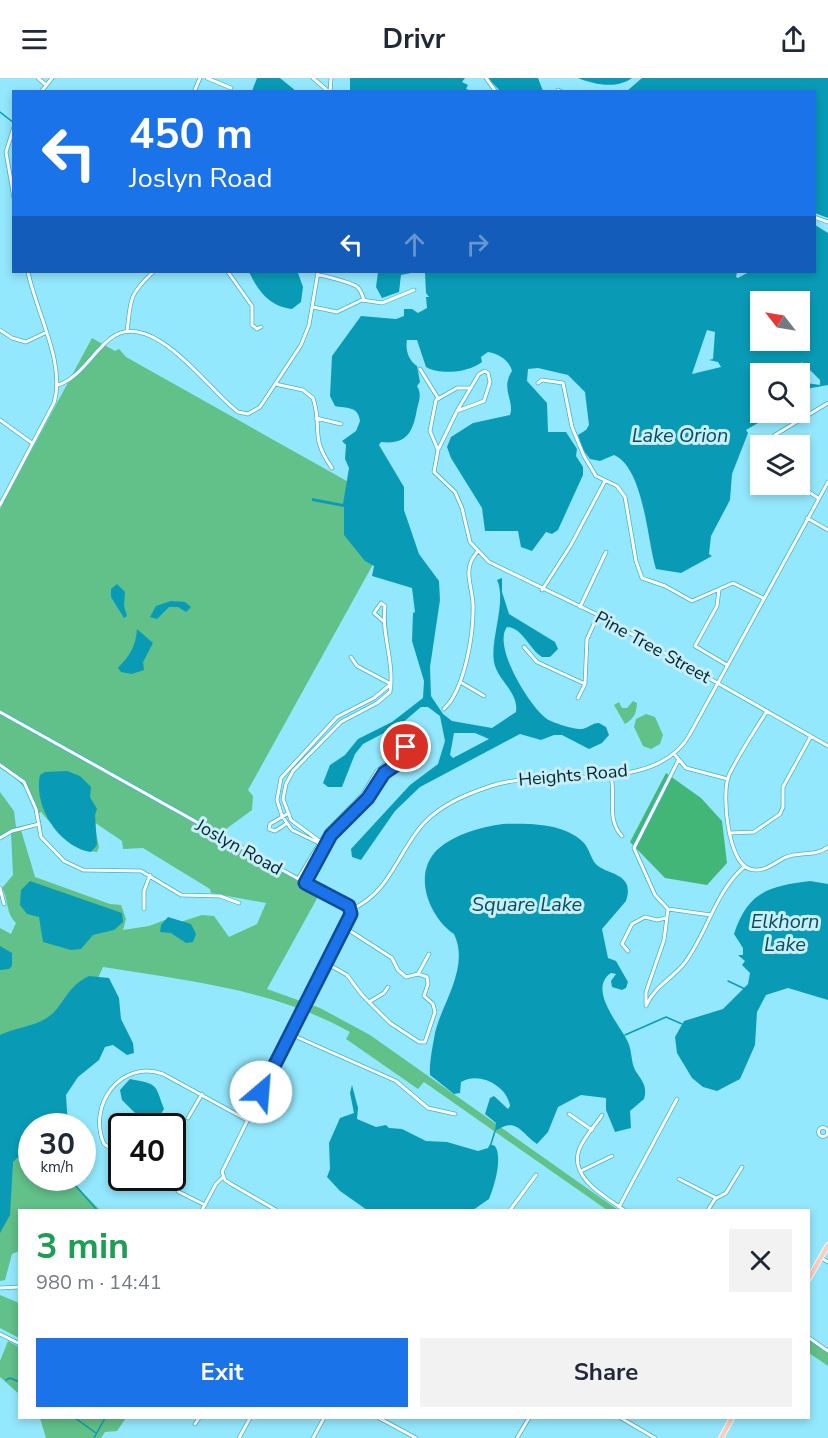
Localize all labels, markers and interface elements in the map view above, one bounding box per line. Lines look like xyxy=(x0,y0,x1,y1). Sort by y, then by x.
text: Drivr xyxy=(383,21,445,58)
icon: menu xyxy=(18,23,51,56)
icon: share xyxy=(777,23,810,56)
text: 450 m xyxy=(129,106,253,163)
icon: left xyxy=(30,114,108,192)
text: Joslyn Road xyxy=(129,160,272,197)
icon: left xyxy=(335,228,368,261)
icon: ahead xyxy=(398,228,431,261)
icon: right xyxy=(461,228,494,261)
north arrow xyxy=(750,291,810,351)
map controls xyxy=(750,291,810,495)
button: search xyxy=(750,363,810,423)
water label: Lake Orion xyxy=(632,422,728,449)
button: layers xyxy=(750,435,810,495)
street label: Pine Tree Street xyxy=(591,605,716,689)
pin xyxy=(380,721,431,772)
icon: arrive xyxy=(389,730,422,763)
street label: Heights Road xyxy=(517,758,629,792)
street label: Joslyn Road xyxy=(190,813,287,881)
water label: Square Lake xyxy=(472,891,583,918)
water label: Elkhorn Lake xyxy=(751,908,819,958)
position arrow xyxy=(229,1060,293,1124)
speed limit sign: 40 xyxy=(108,1113,186,1191)
text: 30 xyxy=(39,1124,75,1165)
text: km/h xyxy=(40,1157,74,1177)
text: 3 min xyxy=(36,1222,129,1271)
button: close xyxy=(729,1229,792,1292)
text: 980 m · 14:41 xyxy=(36,1269,162,1296)
button: Exit xyxy=(36,1338,408,1407)
button: Share xyxy=(420,1338,792,1407)

